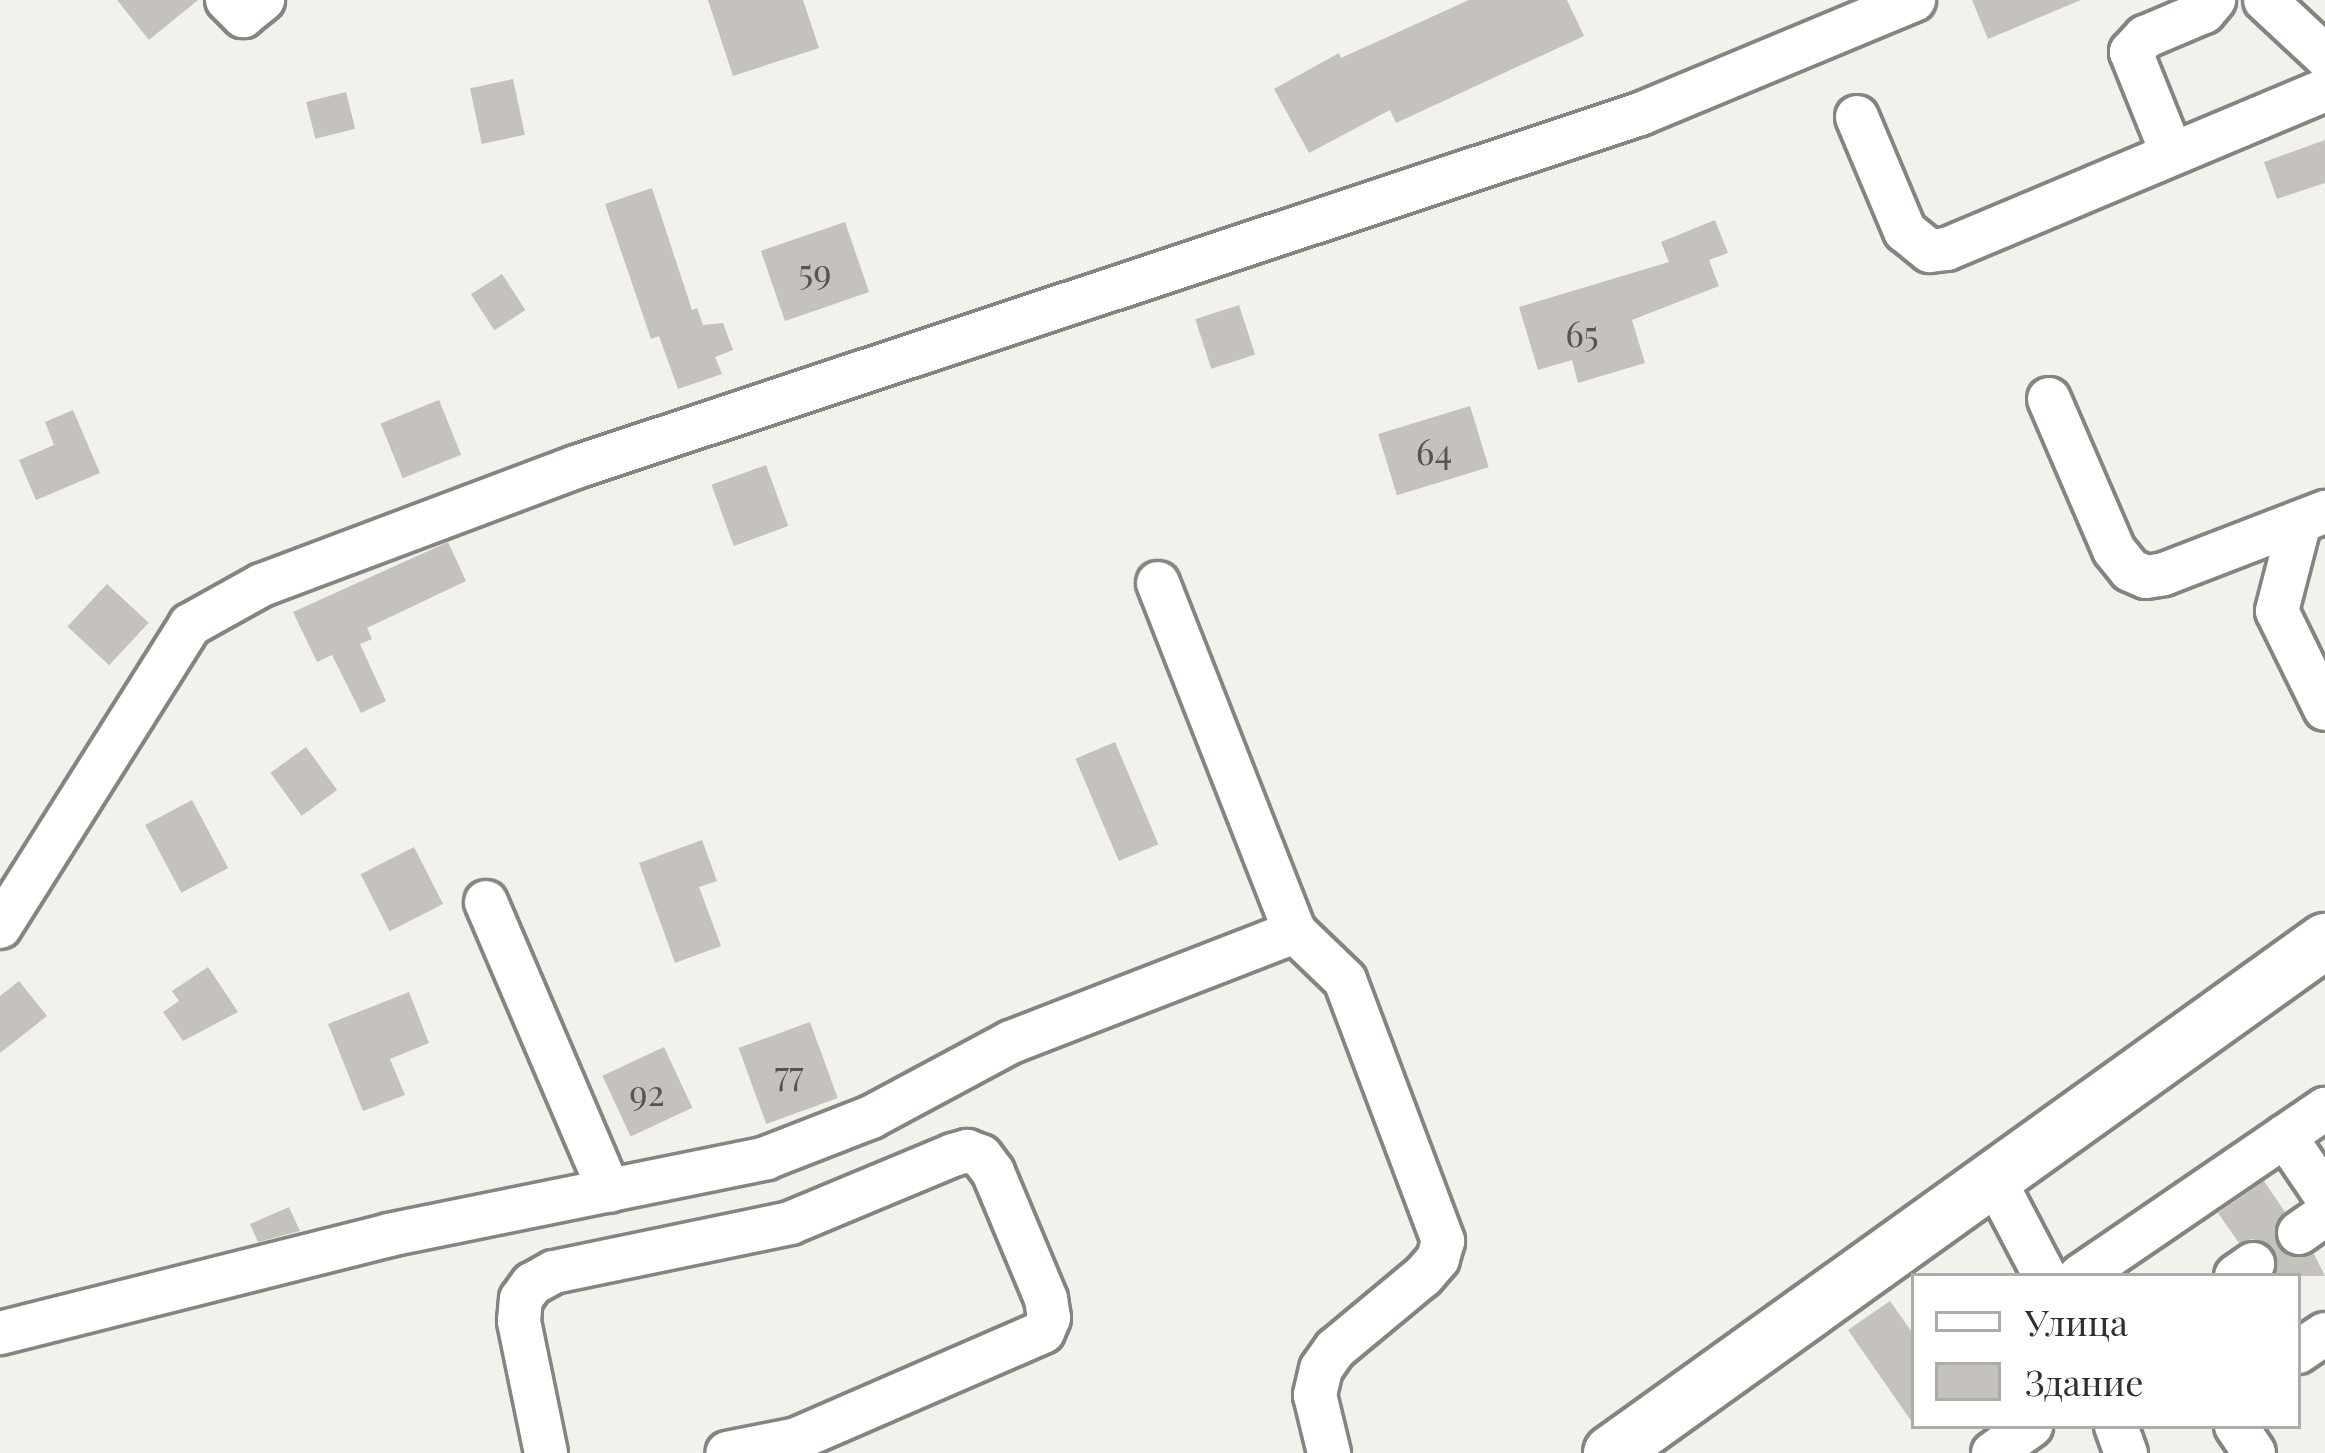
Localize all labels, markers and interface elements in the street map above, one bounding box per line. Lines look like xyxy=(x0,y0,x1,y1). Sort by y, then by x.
house number: 59 xyxy=(798,249,832,293)
house number: 65 xyxy=(1565,311,1599,355)
house number: 64 xyxy=(1416,429,1452,473)
house number: 77 xyxy=(774,1051,804,1095)
house number: 92 xyxy=(629,1070,665,1114)
legend xyxy=(1911,1273,2301,1429)
text: Улица xyxy=(2025,1297,2128,1345)
text: Здание xyxy=(2025,1357,2143,1405)

